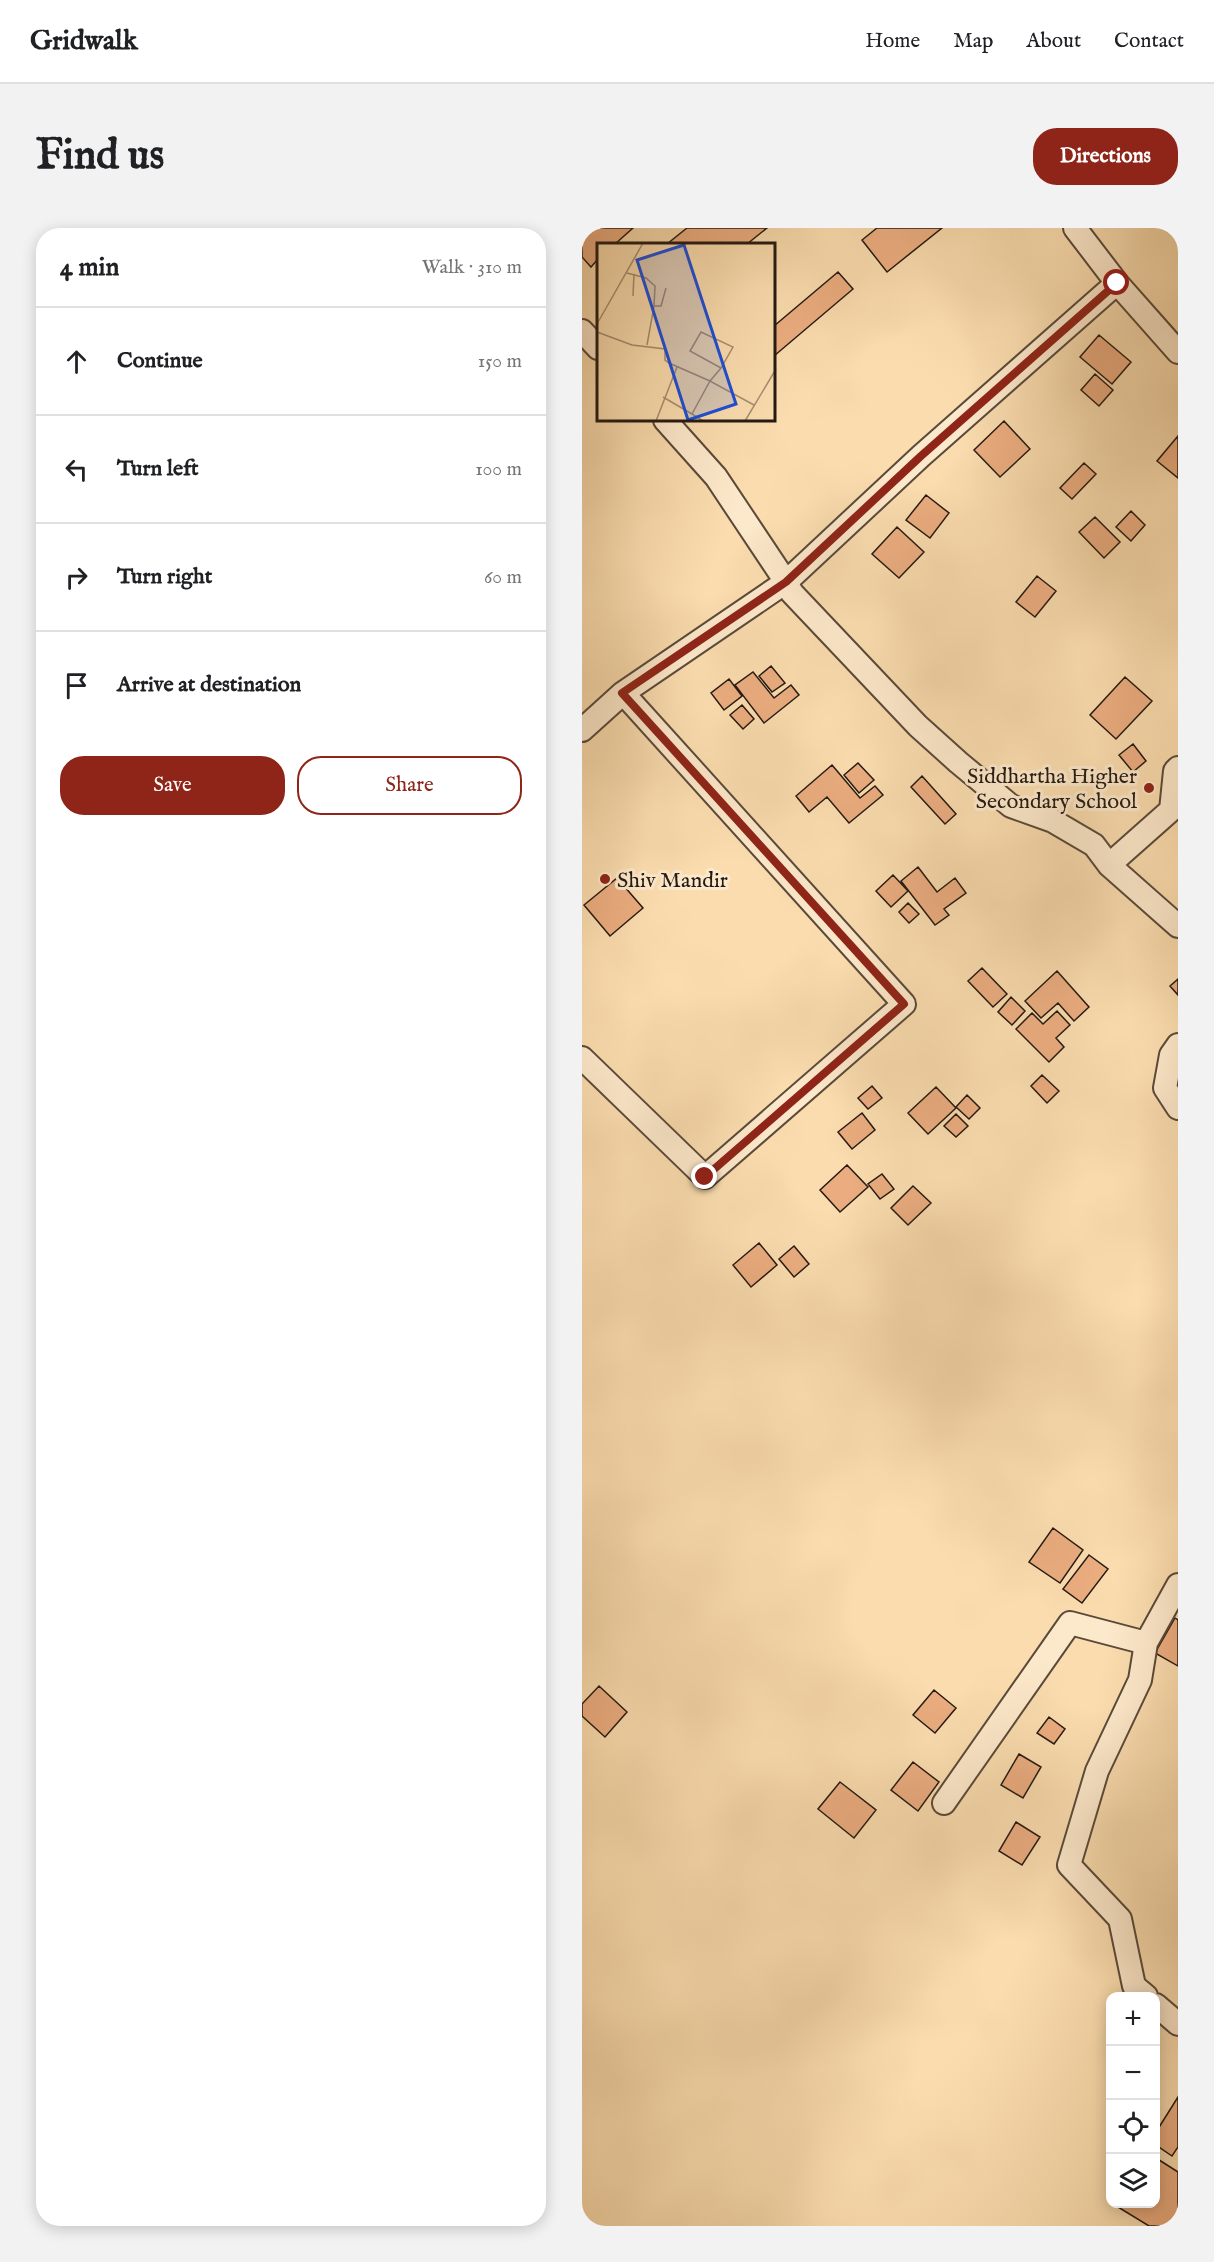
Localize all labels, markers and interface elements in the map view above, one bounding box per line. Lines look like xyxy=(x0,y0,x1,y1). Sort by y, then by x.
text: Gridwalk xyxy=(30,24,138,59)
text: Home xyxy=(865,28,920,55)
text: Map xyxy=(953,28,993,55)
text: About xyxy=(1026,28,1081,55)
text: Contact xyxy=(1114,28,1184,55)
button: Directions xyxy=(1033,128,1178,185)
text: Find us xyxy=(36,130,164,183)
inset map xyxy=(597,243,776,422)
text: 4 min xyxy=(60,251,119,284)
text: Walk · 310 m xyxy=(422,255,522,280)
route start xyxy=(1103,269,1129,295)
icon: ahead xyxy=(60,345,93,378)
text: Continue xyxy=(117,347,203,375)
text: 150 m xyxy=(478,349,522,374)
icon: left xyxy=(60,453,93,486)
text: Turn left xyxy=(117,455,199,483)
text: 100 m xyxy=(475,457,522,482)
icon: right xyxy=(60,561,93,594)
text: Turn right xyxy=(117,563,212,591)
text: 60 m xyxy=(484,565,522,590)
icon: arrive xyxy=(60,669,93,702)
text: Arrive at destination xyxy=(117,671,301,699)
button: Save xyxy=(60,756,285,815)
button: Share xyxy=(297,756,522,815)
place label: Siddhartha Higher Secondary School xyxy=(967,763,1137,816)
marker: Siddhartha Higher Secondary School xyxy=(1142,781,1156,795)
place label: Shiv Mandir xyxy=(617,867,728,895)
marker: Shiv Mandir xyxy=(598,872,612,886)
route end xyxy=(691,1163,717,1189)
map controls xyxy=(1106,1992,1160,2208)
button: + xyxy=(1106,1992,1160,2046)
button: − xyxy=(1106,2046,1160,2100)
button: locate xyxy=(1106,2100,1160,2154)
button: layers xyxy=(1106,2154,1160,2208)

